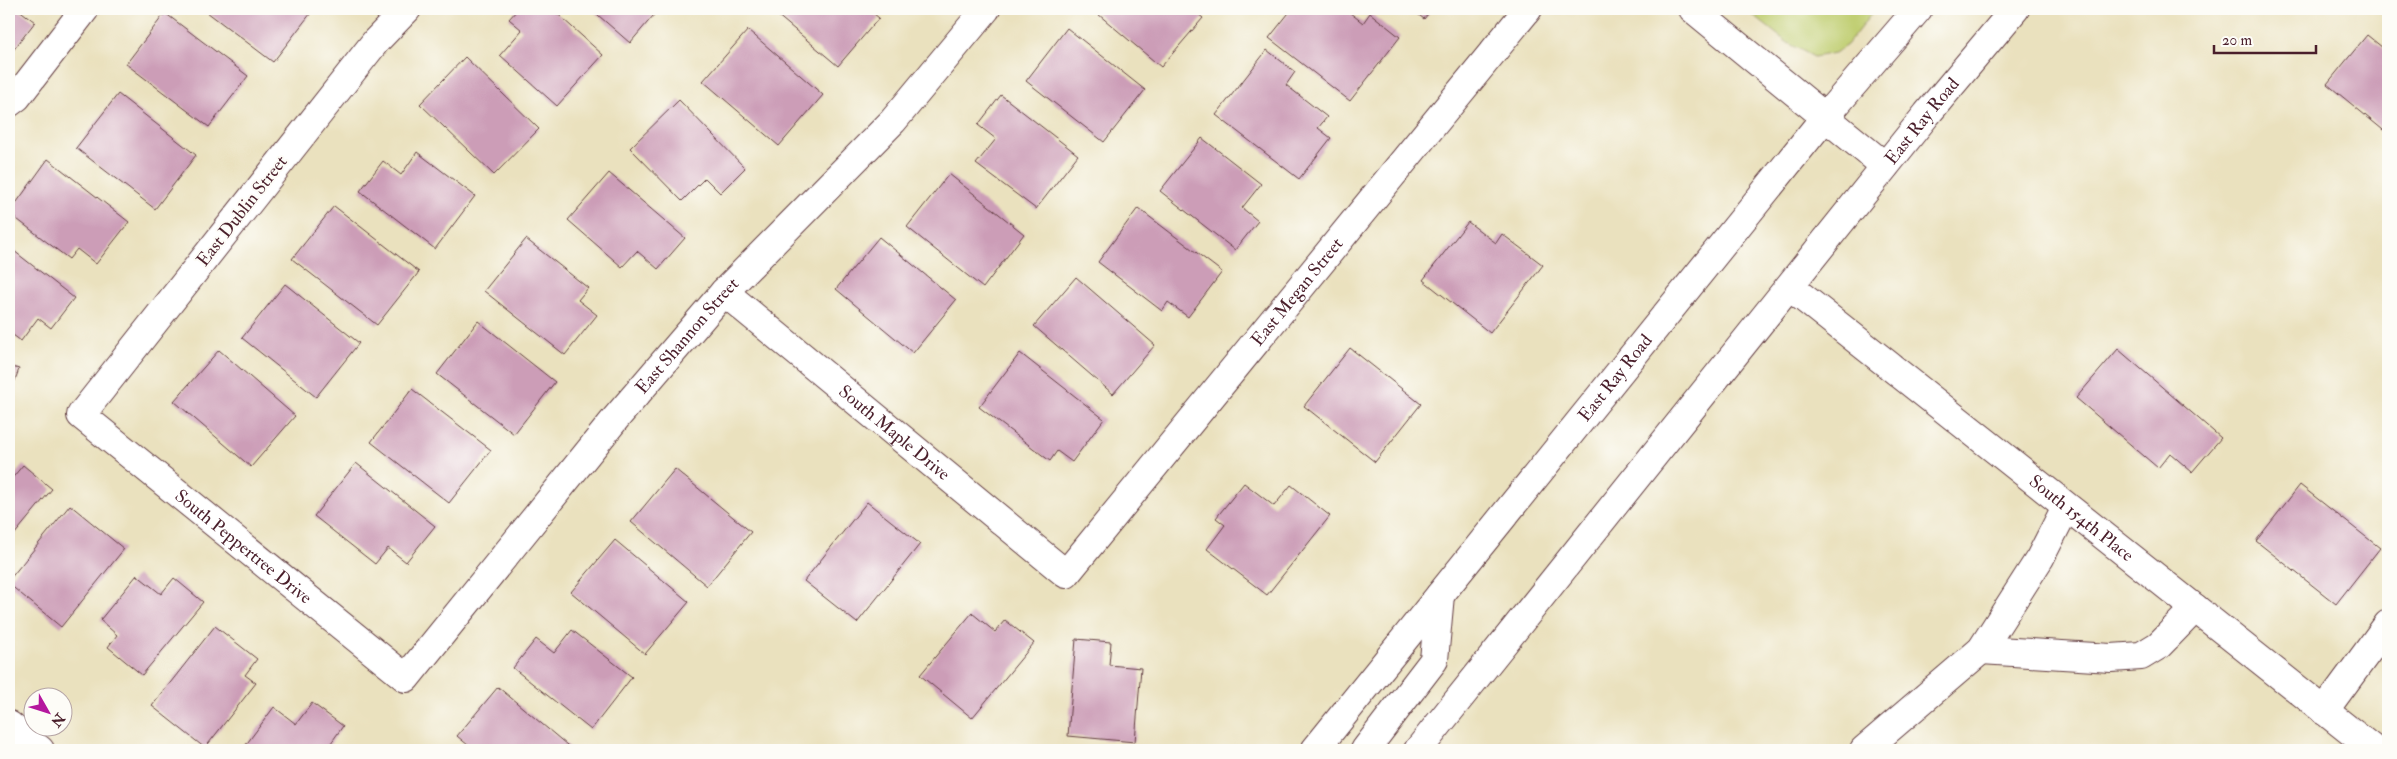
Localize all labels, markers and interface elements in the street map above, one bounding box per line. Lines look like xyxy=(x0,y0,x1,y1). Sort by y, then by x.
scale bar xyxy=(2214,22,2317,54)
text: 20 m xyxy=(2222,31,2252,50)
street label: East Ray Road xyxy=(1880,73,1964,169)
street label: East Dublin Street xyxy=(191,151,293,271)
street label: East Megan Street xyxy=(1246,233,1348,351)
street label: East Shannon Street xyxy=(630,272,744,399)
street label: East Ray Road xyxy=(1573,329,1657,426)
street label: South Maple Drive xyxy=(834,380,955,486)
street label: South 154th Place xyxy=(2025,470,2139,567)
street label: South Peppertree Drive xyxy=(170,484,317,609)
north arrow xyxy=(22,686,72,736)
text: N xyxy=(47,709,69,730)

